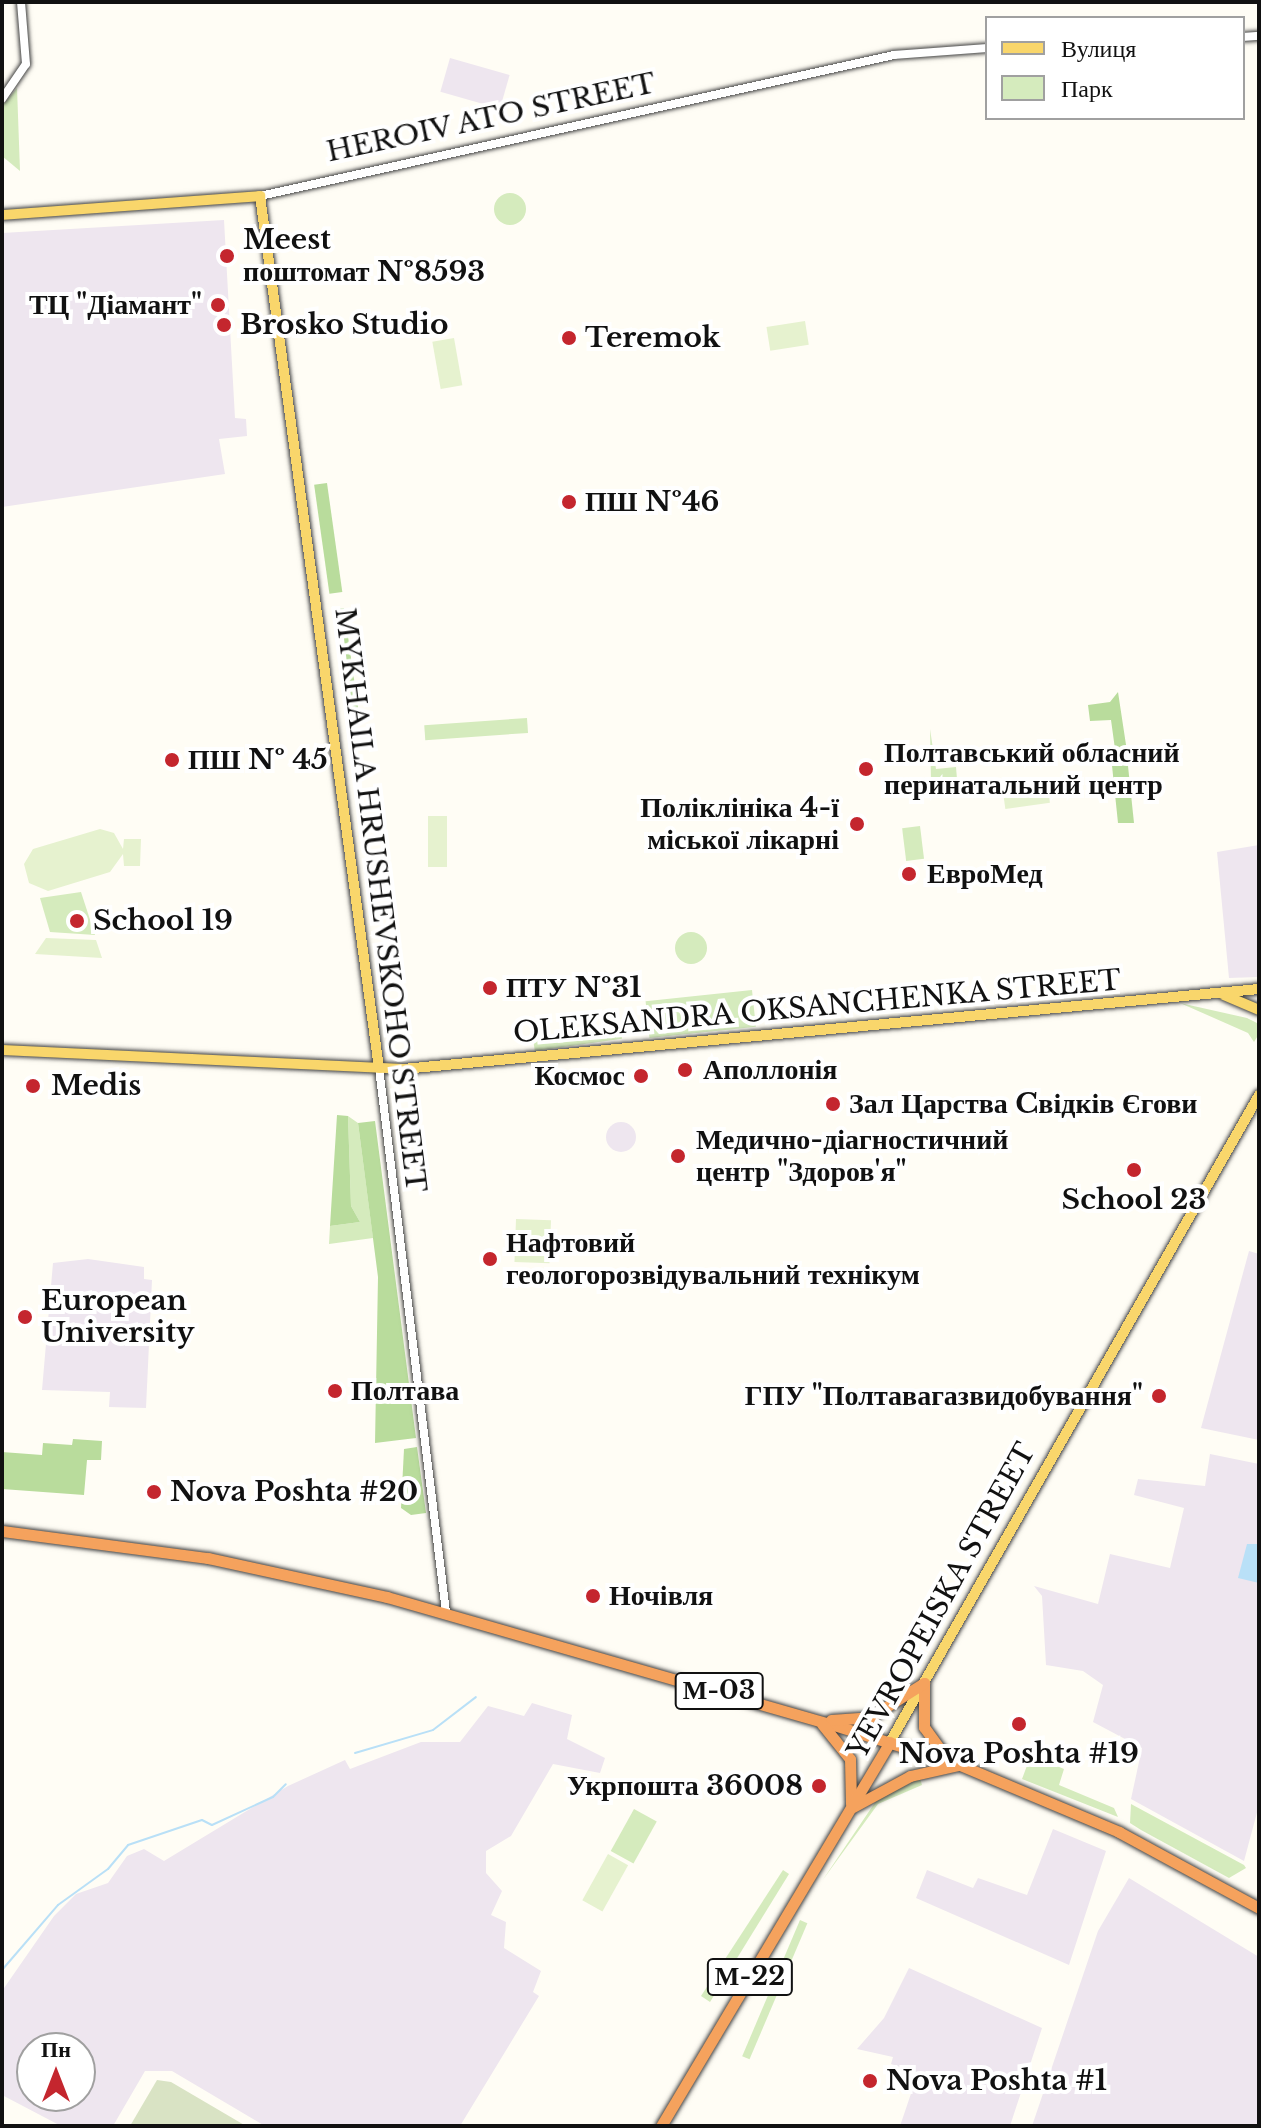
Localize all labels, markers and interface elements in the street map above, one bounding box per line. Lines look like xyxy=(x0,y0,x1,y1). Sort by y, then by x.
legend xyxy=(985,16,1245,120)
text: Вулиця xyxy=(1061,34,1136,63)
street label: HEROIV ATO STREET xyxy=(323,66,659,170)
text: Парк xyxy=(1061,74,1113,103)
place label: Meest поштомат №8593 xyxy=(243,223,485,289)
marker: Meest поштомат №8593 xyxy=(218,247,236,265)
place label: ТЦ "Діамант" xyxy=(28,288,202,322)
marker: ТЦ "Діамант" xyxy=(209,296,227,314)
place label: Brosko Studio xyxy=(240,308,448,342)
marker: Brosko Studio xyxy=(215,316,233,334)
place label: Teremok xyxy=(585,321,720,355)
marker: Teremok xyxy=(560,329,578,347)
place label: ПШ №46 xyxy=(585,485,719,519)
marker: ПШ №46 xyxy=(560,493,578,511)
street label: MYKHAILA HRUSHEVSKOHO STREET xyxy=(327,605,433,1195)
place label: Полтавський обласний перинатальний центр xyxy=(884,736,1180,802)
place label: ПШ № 45 xyxy=(188,743,328,777)
marker: ПШ № 45 xyxy=(163,751,181,769)
marker: Полтавський обласний перинатальний центр xyxy=(855,758,877,780)
place label: Поліклініка 4-ї міської лікарні xyxy=(640,791,839,857)
marker: Поліклініка 4-ї міської лікарні xyxy=(846,813,868,835)
place label: ЕвроМед xyxy=(927,857,1043,891)
marker: ЕвроМед xyxy=(898,863,920,885)
place label: School 19 xyxy=(93,904,233,938)
marker: School 19 xyxy=(68,912,86,930)
street label: OLEKSANDRA OKSANCHENKA STREET xyxy=(511,964,1123,1050)
place label: ПТУ №31 xyxy=(506,971,642,1005)
marker: ПТУ №31 xyxy=(481,979,499,997)
place label: Аполлонія xyxy=(703,1053,837,1087)
place label: Космос xyxy=(535,1059,625,1093)
marker: Аполлонія xyxy=(674,1059,696,1081)
marker: Космос xyxy=(632,1067,650,1085)
place label: Medis xyxy=(51,1069,141,1103)
marker: Medis xyxy=(22,1075,44,1097)
place label: Зал Царства Cвідків Єгови xyxy=(849,1087,1197,1121)
marker: Зал Царства Cвідків Єгови xyxy=(824,1095,842,1113)
place label: Медично-діагностичний центр "Здоров'я" xyxy=(696,1123,1008,1189)
marker: Медично-діагностичний центр "Здоров'я" xyxy=(667,1145,689,1167)
marker: School 23 xyxy=(1125,1161,1143,1179)
place label: School 23 xyxy=(1062,1183,1206,1217)
place label: Нафтовий геологорозвідувальний технікум xyxy=(506,1226,920,1292)
marker: Нафтовий геологорозвідувальний технікум xyxy=(481,1250,499,1268)
place label: European University xyxy=(41,1284,194,1350)
marker: European University xyxy=(16,1308,34,1326)
place label: Полтава xyxy=(351,1374,459,1408)
place label: ГПУ "Полтавагазвидобування" xyxy=(744,1379,1143,1413)
marker: Полтава xyxy=(326,1382,344,1400)
marker: ГПУ "Полтавагазвидобування" xyxy=(1150,1387,1168,1405)
street label: YEVROPEISKA STREET xyxy=(841,1437,1043,1765)
place label: Nova Poshta #20 xyxy=(170,1475,418,1509)
marker: Nova Poshta #20 xyxy=(145,1483,163,1501)
place label: Ночівля xyxy=(609,1579,713,1613)
marker: Ночівля xyxy=(584,1587,602,1605)
road number: М-03 xyxy=(673,1669,765,1713)
marker: Nova Poshta #19 xyxy=(1010,1715,1028,1733)
place label: Nova Poshta #19 xyxy=(899,1737,1139,1771)
place label: Укрпошта 36008 xyxy=(567,1769,803,1803)
marker: Укрпошта 36008 xyxy=(810,1777,828,1795)
road number: М-22 xyxy=(706,1955,794,1999)
north arrow xyxy=(16,2032,96,2112)
text: Пн xyxy=(41,2036,71,2063)
place label: Nova Poshta #1 xyxy=(886,2064,1107,2098)
marker: Nova Poshta #1 xyxy=(861,2072,879,2090)

